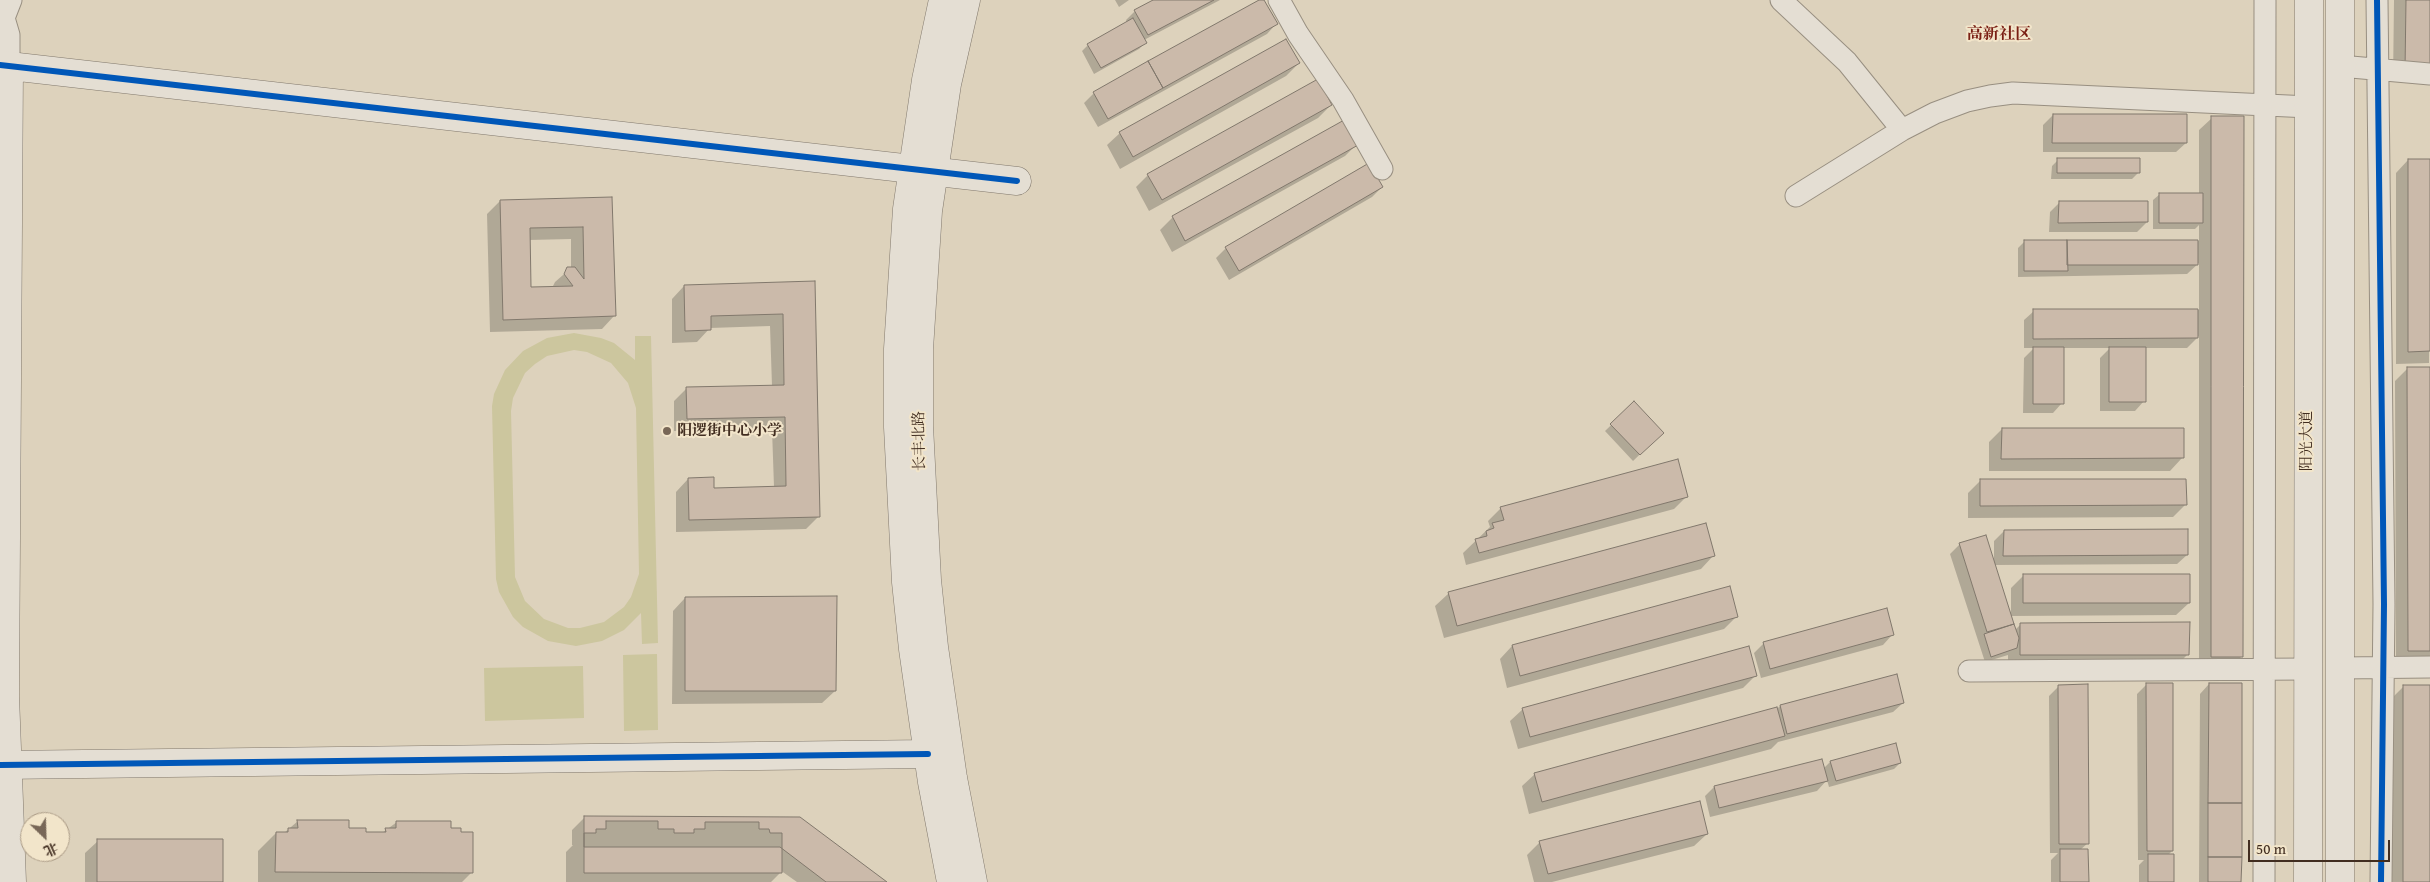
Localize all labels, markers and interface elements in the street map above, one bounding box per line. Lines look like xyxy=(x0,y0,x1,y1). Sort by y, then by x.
district label: 高新社区 xyxy=(1967,25,2031,45)
street label: 长丰北路 xyxy=(910,411,930,471)
street label: 阳光大道 xyxy=(2298,411,2316,471)
place label: 阳逻街中心小学 xyxy=(677,422,782,440)
marker: 阳逻街中心小学 xyxy=(661,425,673,437)
north arrow xyxy=(20,812,70,862)
scale bar xyxy=(2250,830,2392,862)
text: 北 xyxy=(40,838,61,862)
text: 50 m xyxy=(2256,838,2286,859)

